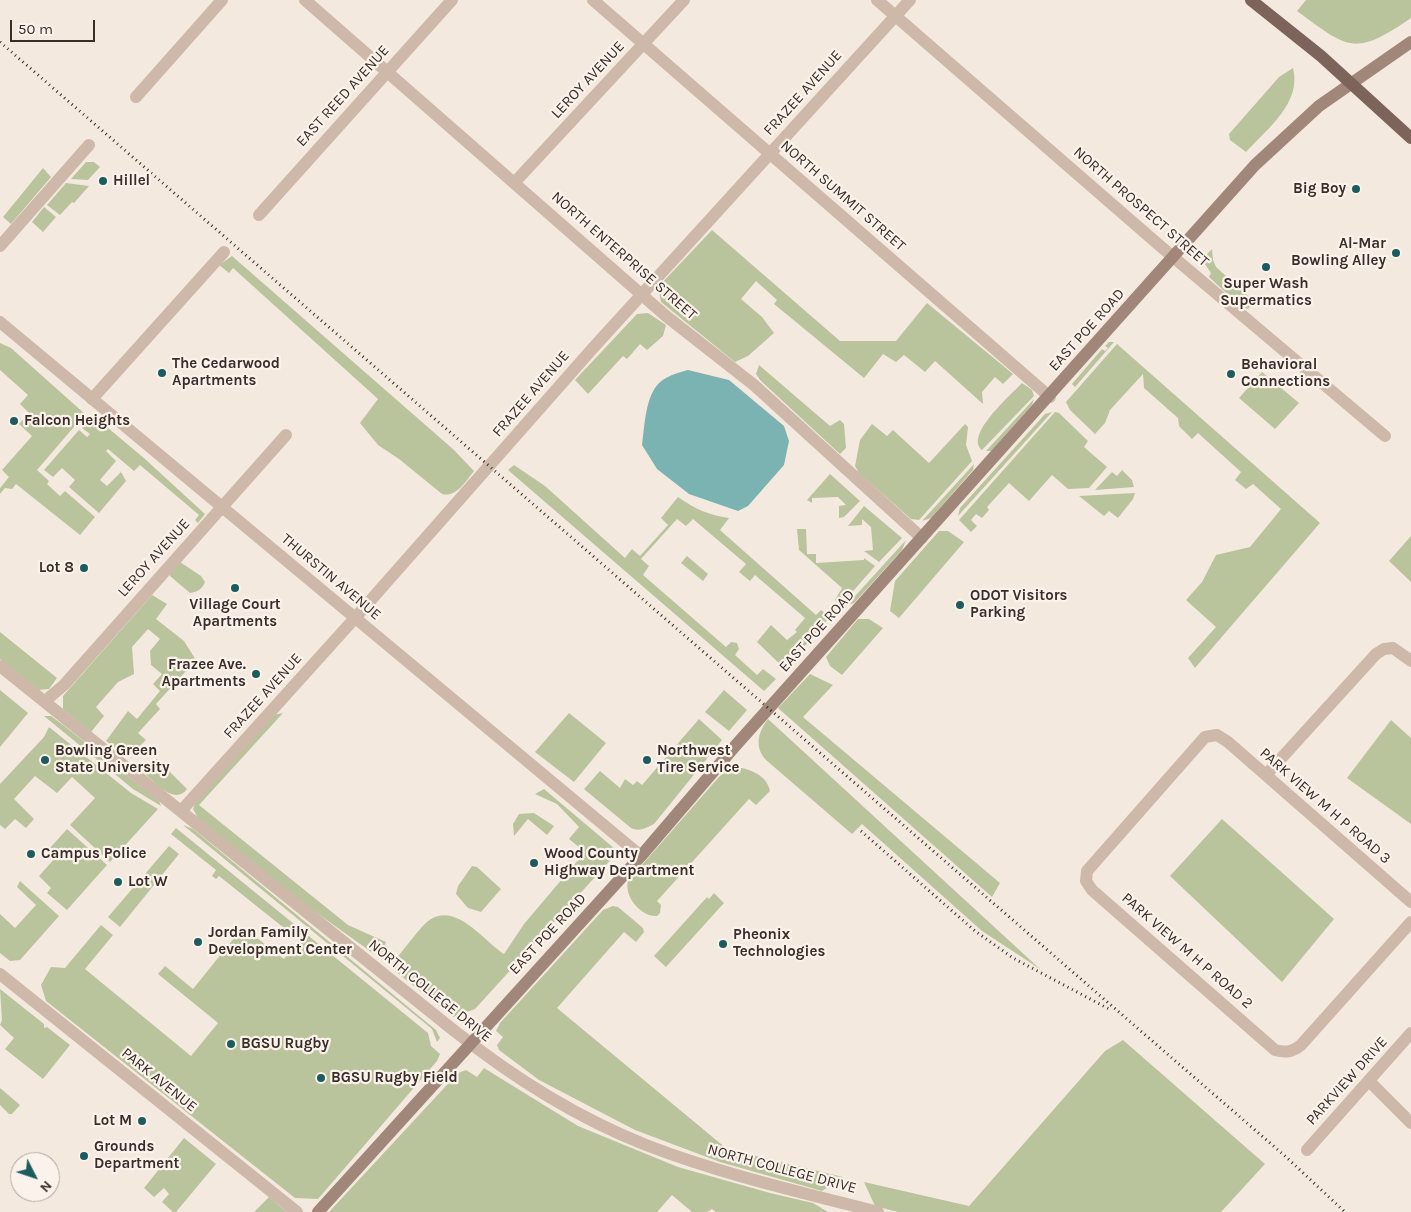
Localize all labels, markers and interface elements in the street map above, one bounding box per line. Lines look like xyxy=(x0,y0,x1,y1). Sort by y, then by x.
scale bar xyxy=(12,10,98,42)
text: 50 m xyxy=(18,20,53,38)
street label: LEROY AVENUE xyxy=(548,38,628,122)
street label: EAST REED AVENUE xyxy=(293,42,393,150)
street label: FRAZEE AVENUE xyxy=(760,47,846,139)
street label: NORTH SUMMIT STREET xyxy=(777,137,909,255)
street label: NORTH PROSPECT STREET xyxy=(1070,143,1212,271)
place label: Hillel xyxy=(113,172,150,190)
marker: Hillel xyxy=(97,175,109,187)
place label: Big Boy xyxy=(1293,180,1346,198)
marker: Big Boy xyxy=(1350,183,1362,195)
street label: NORTH ENTERPRISE STREET xyxy=(548,188,700,324)
place label: Al-Mar Bowling Alley xyxy=(1291,235,1386,270)
marker: Al-Mar Bowling Alley xyxy=(1390,247,1402,259)
marker: Super Wash Supermatics xyxy=(1260,261,1272,273)
place label: Super Wash Supermatics xyxy=(1220,275,1312,310)
street label: EAST POE ROAD xyxy=(1045,285,1129,375)
street label: FRAZEE AVENUE xyxy=(489,347,573,441)
place label: The Cedarwood Apartments xyxy=(172,355,280,390)
place label: Behavioral Connections xyxy=(1241,356,1330,391)
marker: The Cedarwood Apartments xyxy=(156,367,168,379)
marker: Behavioral Connections xyxy=(1225,368,1237,380)
place label: Falcon Heights xyxy=(24,412,130,430)
marker: Falcon Heights xyxy=(8,415,20,427)
street label: LEROY AVENUE xyxy=(114,515,194,601)
street label: THURSTIN AVENUE xyxy=(277,530,385,624)
place label: Lot 8 xyxy=(39,559,74,577)
marker: Lot 8 xyxy=(78,562,90,574)
marker: Village Court Apartments xyxy=(229,582,241,594)
street label: EAST POE ROAD xyxy=(775,586,859,676)
place label: ODOT Visitors Parking xyxy=(970,587,1068,622)
place label: Village Court Apartments xyxy=(189,596,281,631)
marker: ODOT Visitors Parking xyxy=(954,599,966,611)
street label: FRAZEE AVENUE xyxy=(220,650,306,742)
place label: Frazee Ave. Apartments xyxy=(162,656,246,691)
marker: Frazee Ave. Apartments xyxy=(250,668,262,680)
place label: Bowling Green State University xyxy=(55,742,169,777)
place label: Northwest Tire Service xyxy=(657,742,740,777)
street label: PARK VIEW M H P ROAD 3 xyxy=(1256,744,1394,868)
marker: Bowling Green State University xyxy=(39,754,51,766)
marker: Northwest Tire Service xyxy=(641,754,653,766)
place label: Campus Police xyxy=(41,845,146,863)
place label: Wood County Highway Department xyxy=(544,845,694,880)
marker: Campus Police xyxy=(25,848,37,860)
marker: Wood County Highway Department xyxy=(528,857,540,869)
place label: Lot W xyxy=(128,873,168,891)
marker: Lot W xyxy=(112,876,124,888)
street label: PARK VIEW M H P ROAD 2 xyxy=(1118,889,1256,1013)
street label: EAST POE ROAD xyxy=(506,890,590,978)
place label: Jordan Family Development Center xyxy=(208,924,352,959)
place label: Pheonix Technologies xyxy=(733,926,825,961)
marker: Jordan Family Development Center xyxy=(192,936,204,948)
street label: NORTH COLLEGE DRIVE xyxy=(365,936,495,1046)
marker: Pheonix Technologies xyxy=(717,938,729,950)
street label: PARKVIEW DRIVE xyxy=(1303,1033,1391,1129)
place label: BGSU Rugby xyxy=(241,1035,329,1053)
marker: BGSU Rugby xyxy=(225,1038,237,1050)
street label: PARK AVENUE xyxy=(118,1044,200,1116)
place label: BGSU Rugby Field xyxy=(331,1069,458,1087)
marker: BGSU Rugby Field xyxy=(315,1072,327,1084)
place label: Lot M xyxy=(93,1112,132,1130)
marker: Lot M xyxy=(136,1115,148,1127)
place label: Grounds Department xyxy=(94,1138,179,1173)
street label: NORTH COLLEGE DRIVE xyxy=(706,1140,858,1198)
marker: Grounds Department xyxy=(78,1150,90,1162)
north arrow xyxy=(10,1152,60,1202)
text: N xyxy=(36,1177,56,1196)

